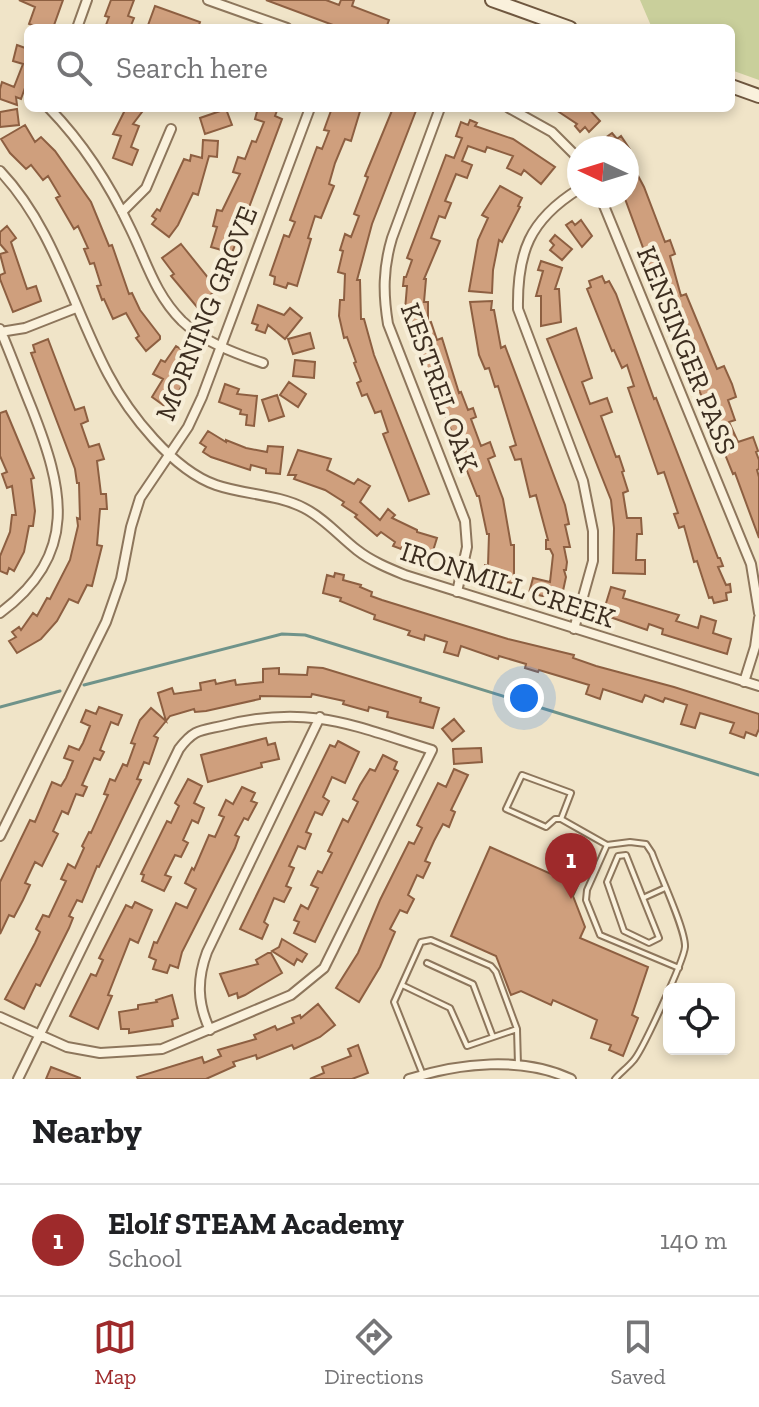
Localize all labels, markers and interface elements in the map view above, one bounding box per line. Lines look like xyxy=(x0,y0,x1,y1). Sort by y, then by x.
search box xyxy=(24,24,735,112)
icon: search xyxy=(52,46,96,90)
text: Search here xyxy=(116,50,268,86)
north arrow xyxy=(567,136,639,208)
street label: MORNING GROVE xyxy=(148,201,264,425)
street label: KENSINGER PASS xyxy=(630,241,743,459)
street label: KESTREL OAK xyxy=(394,298,485,476)
street label: IRONMILL CREEK xyxy=(397,534,619,635)
your location xyxy=(504,678,544,718)
pin: 1 xyxy=(545,833,597,899)
map controls xyxy=(663,983,735,1055)
button: locate xyxy=(663,983,735,1055)
text: Nearby xyxy=(32,1111,142,1152)
text: Elolf STEAM Academy xyxy=(108,1206,404,1242)
text: 1 xyxy=(53,1224,63,1256)
text: 140 m xyxy=(660,1224,727,1256)
text: School xyxy=(108,1242,182,1274)
tab: Map xyxy=(93,1315,137,1390)
tab: Directions xyxy=(324,1315,424,1390)
tab: Saved xyxy=(610,1315,666,1390)

